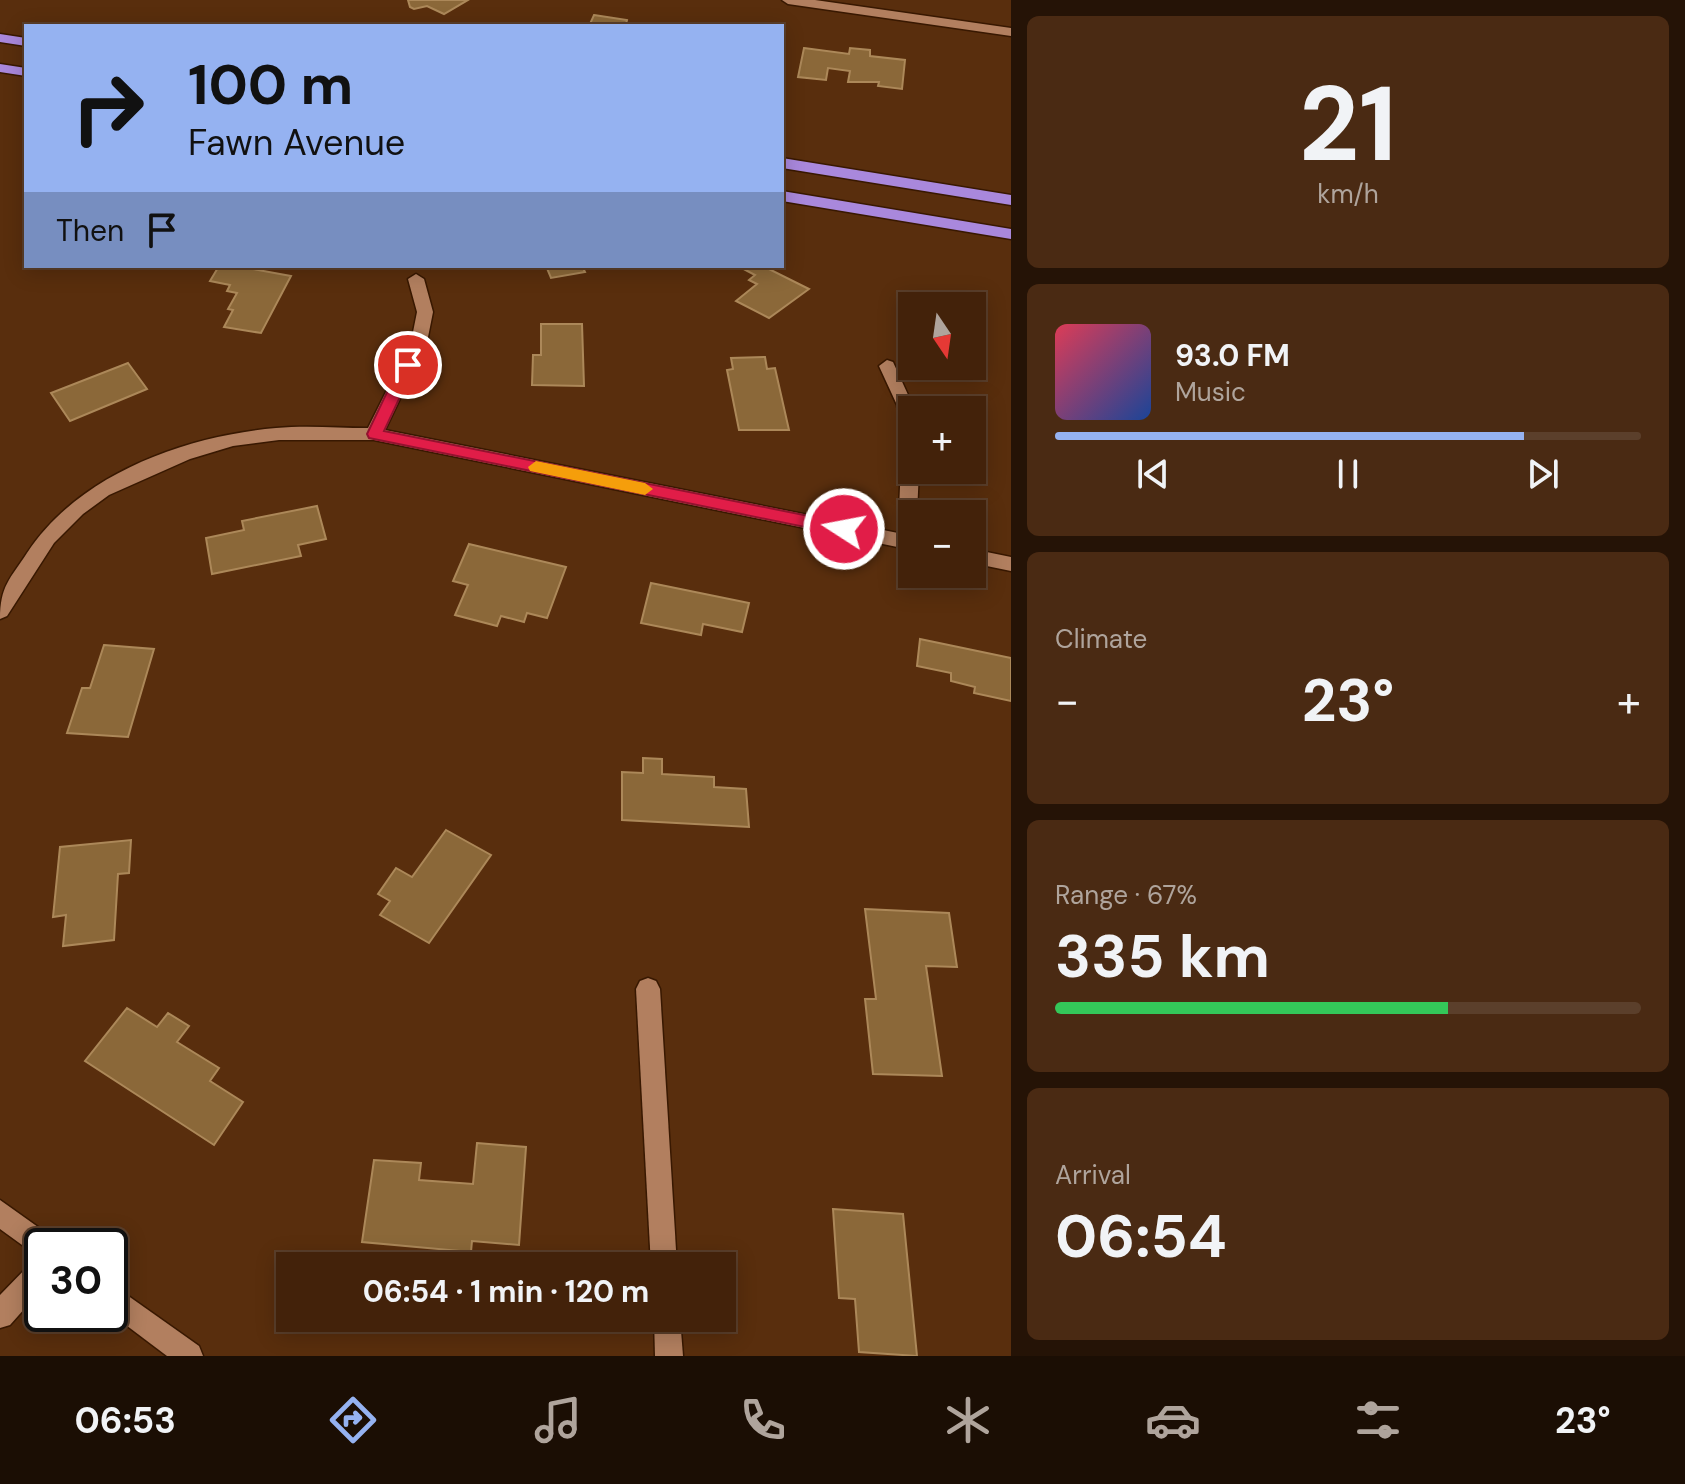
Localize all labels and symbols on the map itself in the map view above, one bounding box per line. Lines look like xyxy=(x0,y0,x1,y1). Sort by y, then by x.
north arrow xyxy=(898,292,986,380)
pin xyxy=(374,331,442,399)
position arrow xyxy=(802,487,886,571)
speed limit sign: 30 xyxy=(24,1228,128,1332)

